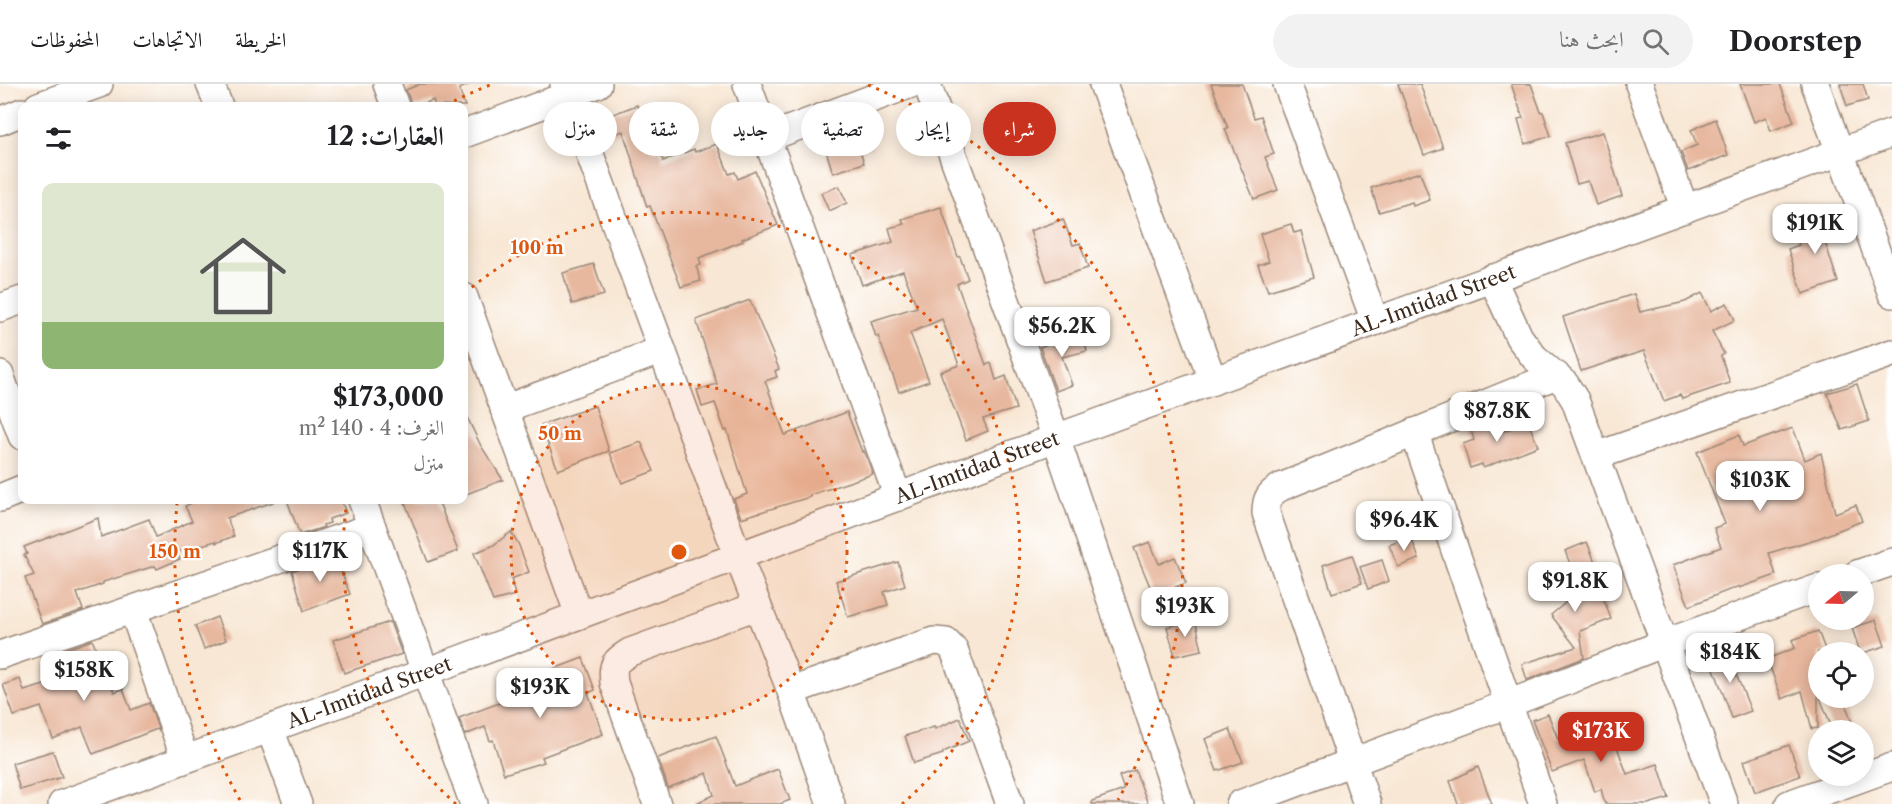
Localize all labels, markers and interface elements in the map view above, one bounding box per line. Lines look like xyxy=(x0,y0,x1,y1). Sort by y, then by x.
search box xyxy=(1273,14,1693,68)
text: Doorstep xyxy=(1729,24,1862,58)
icon: search xyxy=(1639,25,1672,58)
text: ابحث هنا xyxy=(1559,26,1624,53)
text: المحفوظات xyxy=(30,27,99,52)
text: الاتجاهات xyxy=(132,27,202,52)
text: الخريطة xyxy=(235,27,286,52)
chip: منزل xyxy=(543,102,617,156)
chip: شقة xyxy=(629,102,699,156)
chip: جديد xyxy=(711,102,789,156)
chip: تصفية xyxy=(801,102,884,156)
chip: إيجار xyxy=(896,102,971,156)
chip: شراء xyxy=(983,102,1056,156)
text: العقارات: 12 xyxy=(327,120,444,152)
icon: filters xyxy=(42,122,75,155)
pin: $191K xyxy=(1773,204,1857,255)
text: $191K xyxy=(1786,211,1844,235)
icon: home xyxy=(189,222,297,330)
text: 100 m xyxy=(510,237,564,259)
street label: AL-Imtidad Street xyxy=(1347,259,1519,342)
pin: $56.2K xyxy=(1013,307,1111,358)
text: $56.2K xyxy=(1028,314,1096,338)
text: $173,000 xyxy=(333,381,444,413)
pin: $87.8K xyxy=(1448,392,1546,443)
text: $87.8K xyxy=(1464,399,1530,423)
text: الغرف: 4 · 140 m² xyxy=(299,416,444,440)
text: 50 m xyxy=(538,423,582,445)
street label: AL-Imtidad Street xyxy=(891,426,1062,509)
text: منزل xyxy=(413,451,444,475)
pin: $103K xyxy=(1718,461,1802,512)
text: $103K xyxy=(1730,468,1790,492)
pin: $96.4K xyxy=(1355,501,1453,552)
text: $96.4K xyxy=(1370,508,1438,532)
pin: $117K xyxy=(278,532,362,583)
text: $117K xyxy=(292,539,348,563)
text: 150 m xyxy=(149,541,201,563)
centre of rings xyxy=(669,542,689,562)
pin: $91.8K xyxy=(1526,562,1624,613)
north arrow xyxy=(1808,564,1874,630)
map controls xyxy=(1808,564,1874,786)
text: $91.8K xyxy=(1542,569,1608,593)
pin: $193K xyxy=(1143,587,1227,638)
text: $193K xyxy=(1155,594,1215,618)
pin: $184K xyxy=(1688,633,1772,684)
text: $184K xyxy=(1700,640,1760,664)
button: locate xyxy=(1808,642,1874,708)
pin: $158K xyxy=(42,651,126,702)
street label: AL-Imtidad Street xyxy=(283,652,455,734)
text: $158K xyxy=(54,658,114,682)
pin: $193K xyxy=(498,668,582,719)
text: $193K xyxy=(510,675,570,699)
pin: $173K xyxy=(1559,712,1643,763)
text: $173K xyxy=(1572,719,1630,743)
button: layers xyxy=(1808,720,1874,786)

